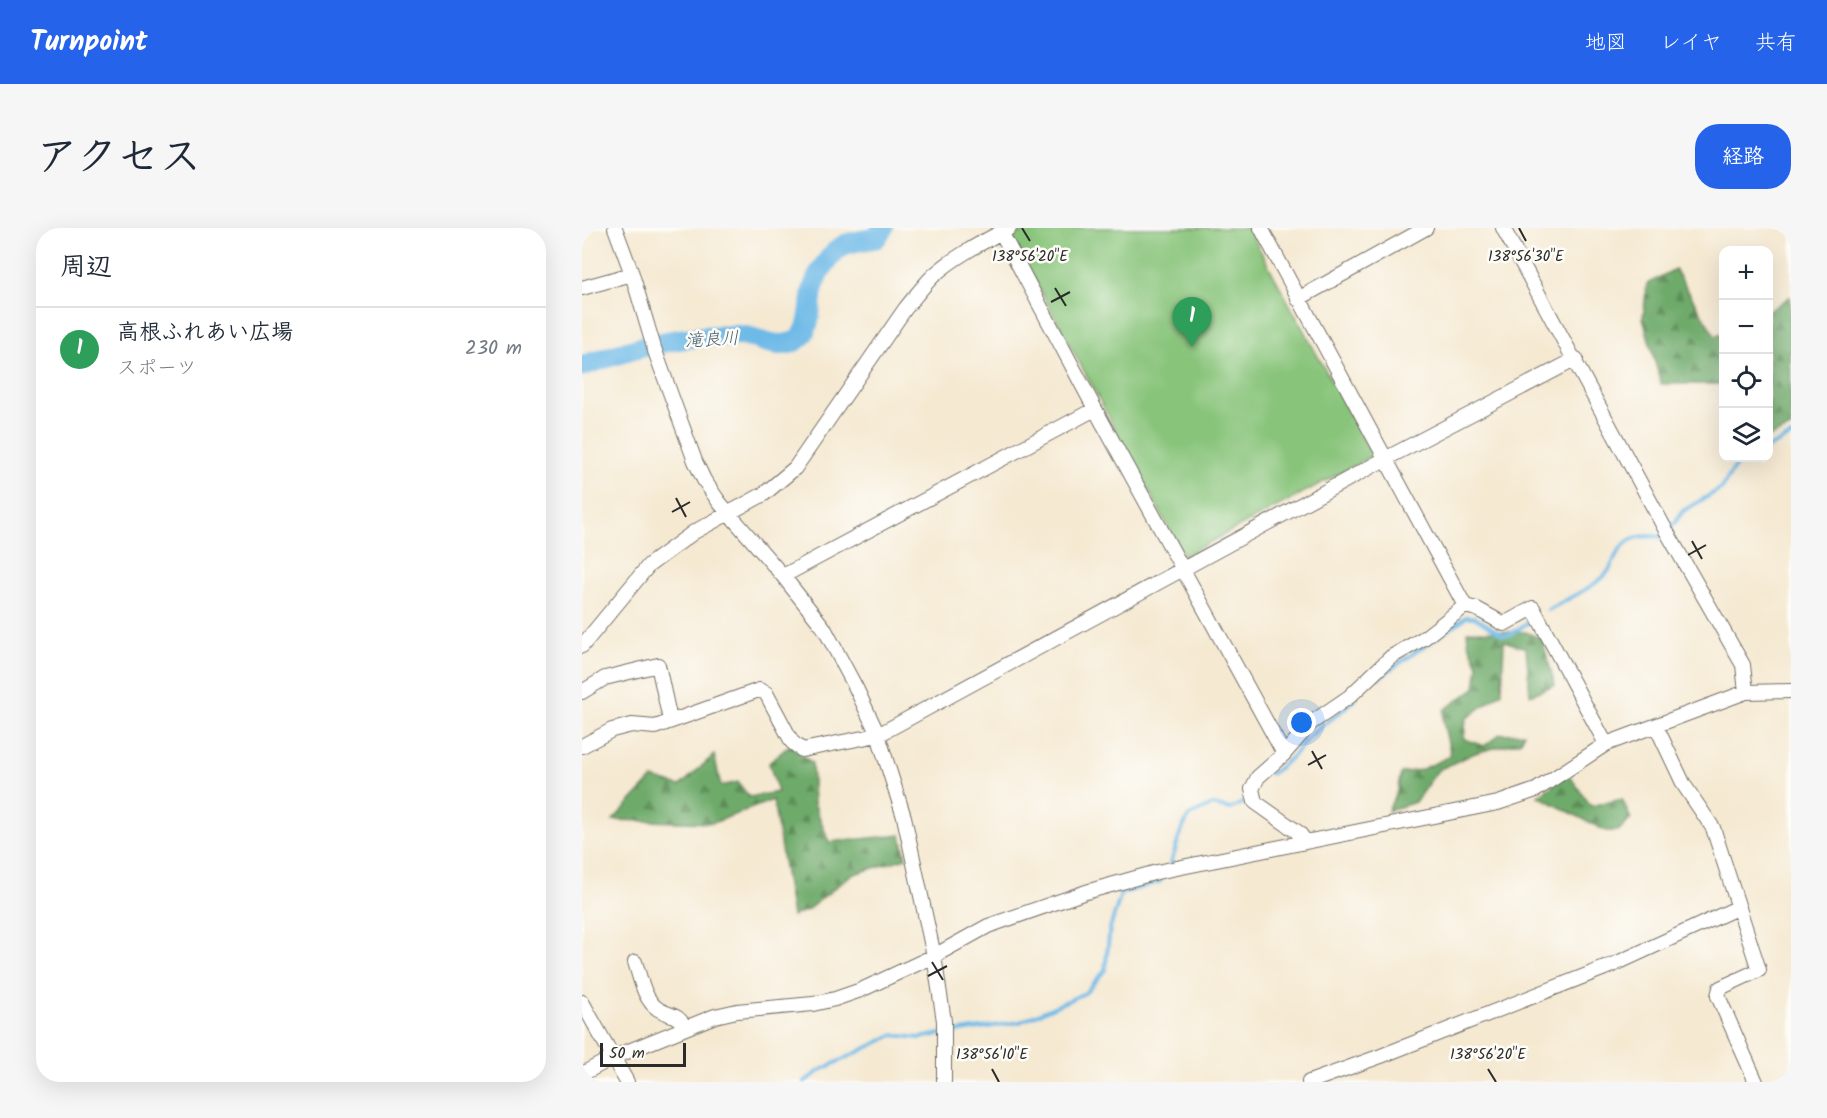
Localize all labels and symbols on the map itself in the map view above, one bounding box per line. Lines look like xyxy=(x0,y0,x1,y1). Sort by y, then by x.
text: 138°56'20"E xyxy=(992,245,1069,269)
text: 138°56'30"E xyxy=(1488,245,1565,269)
pin: 1 xyxy=(1172,298,1212,347)
water label: 滝良川 xyxy=(684,325,740,356)
your location xyxy=(1287,708,1316,737)
scale bar xyxy=(600,1040,686,1068)
text: 138°56'10"E xyxy=(956,1043,1029,1067)
text: 138°56'20"E xyxy=(1450,1043,1527,1067)

